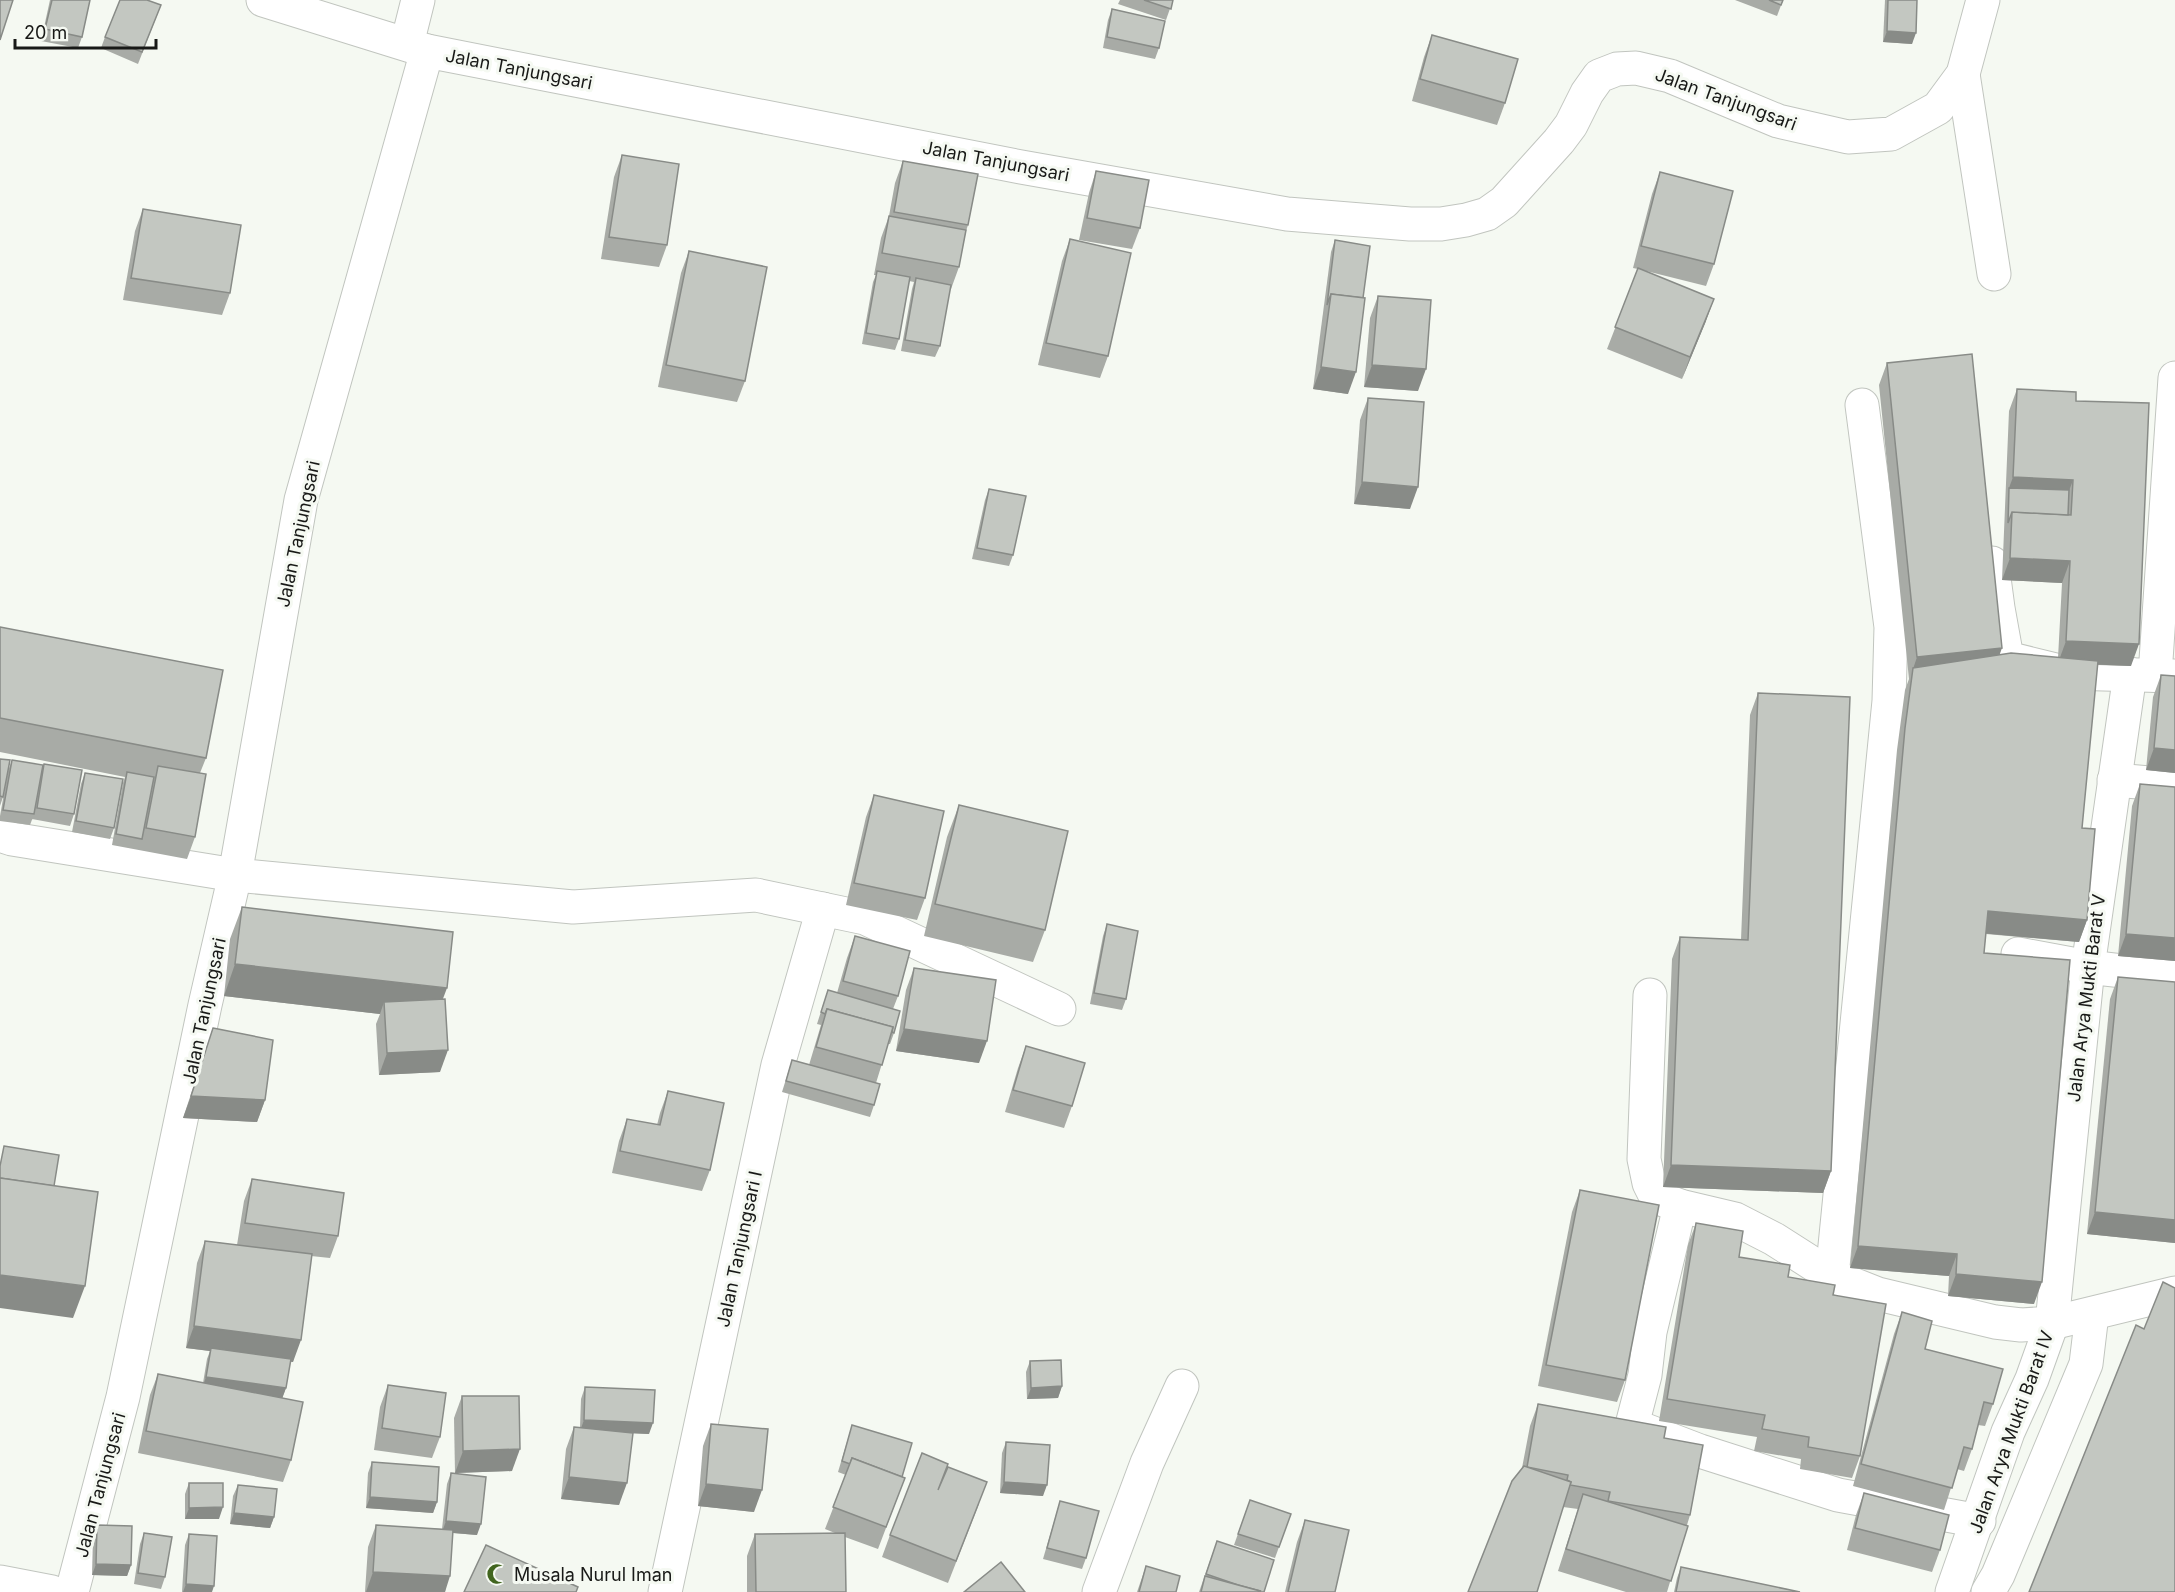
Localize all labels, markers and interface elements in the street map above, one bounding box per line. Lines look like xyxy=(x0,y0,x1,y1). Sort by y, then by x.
scale bar xyxy=(15,12,156,50)
text: 20 m xyxy=(24,22,67,43)
street label: Jalan Tanjungsari xyxy=(444,44,594,94)
street label: Jalan Tanjungsari xyxy=(1652,64,1800,134)
street label: Jalan Tanjungsari xyxy=(921,136,1071,186)
street label: Jalan Tanjungsari xyxy=(272,459,324,609)
street label: Jalan Arya Mukti Barat V xyxy=(2063,893,2109,1103)
street label: Jalan Tanjungsari xyxy=(178,936,230,1086)
street label: Jalan Tanjungsari I xyxy=(712,1169,766,1329)
street label: Jalan Arya Mukti Barat IV xyxy=(1964,1328,2058,1536)
street label: Jalan Tanjungsari xyxy=(71,1410,129,1560)
mosque icon: Musala Nurul Iman xyxy=(485,1562,509,1586)
place label: Musala Nurul Iman xyxy=(514,1564,672,1585)

